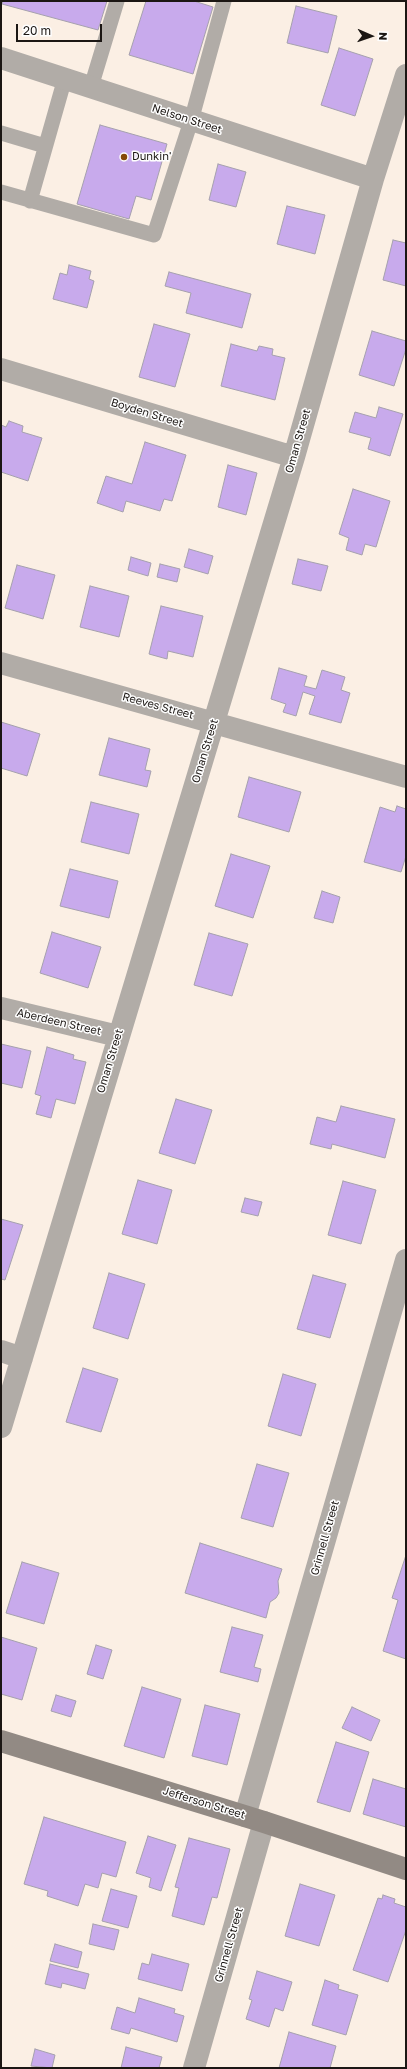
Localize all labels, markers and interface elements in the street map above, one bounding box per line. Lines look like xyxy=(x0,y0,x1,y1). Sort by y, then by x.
scale bar xyxy=(18,16,104,42)
north arrow xyxy=(351,16,391,56)
text: 20 m xyxy=(23,23,51,38)
text: N xyxy=(377,32,390,41)
street label: Nelson Street xyxy=(150,101,224,137)
place label: Dunkin' xyxy=(132,150,171,164)
marker: Dunkin' xyxy=(119,152,129,162)
street label: Boyden Street xyxy=(109,396,185,430)
street label: Oman Street xyxy=(283,407,313,475)
street label: Reeves Street xyxy=(121,690,195,722)
street label: Oman Street xyxy=(189,717,221,785)
street label: Aberdeen Street xyxy=(15,1006,103,1038)
street label: Oman Street xyxy=(94,1027,126,1095)
street label: Grinnell Street xyxy=(308,1499,342,1577)
street label: Jefferson Street xyxy=(161,1784,247,1822)
street label: Grinnell Street xyxy=(212,1906,246,1984)

